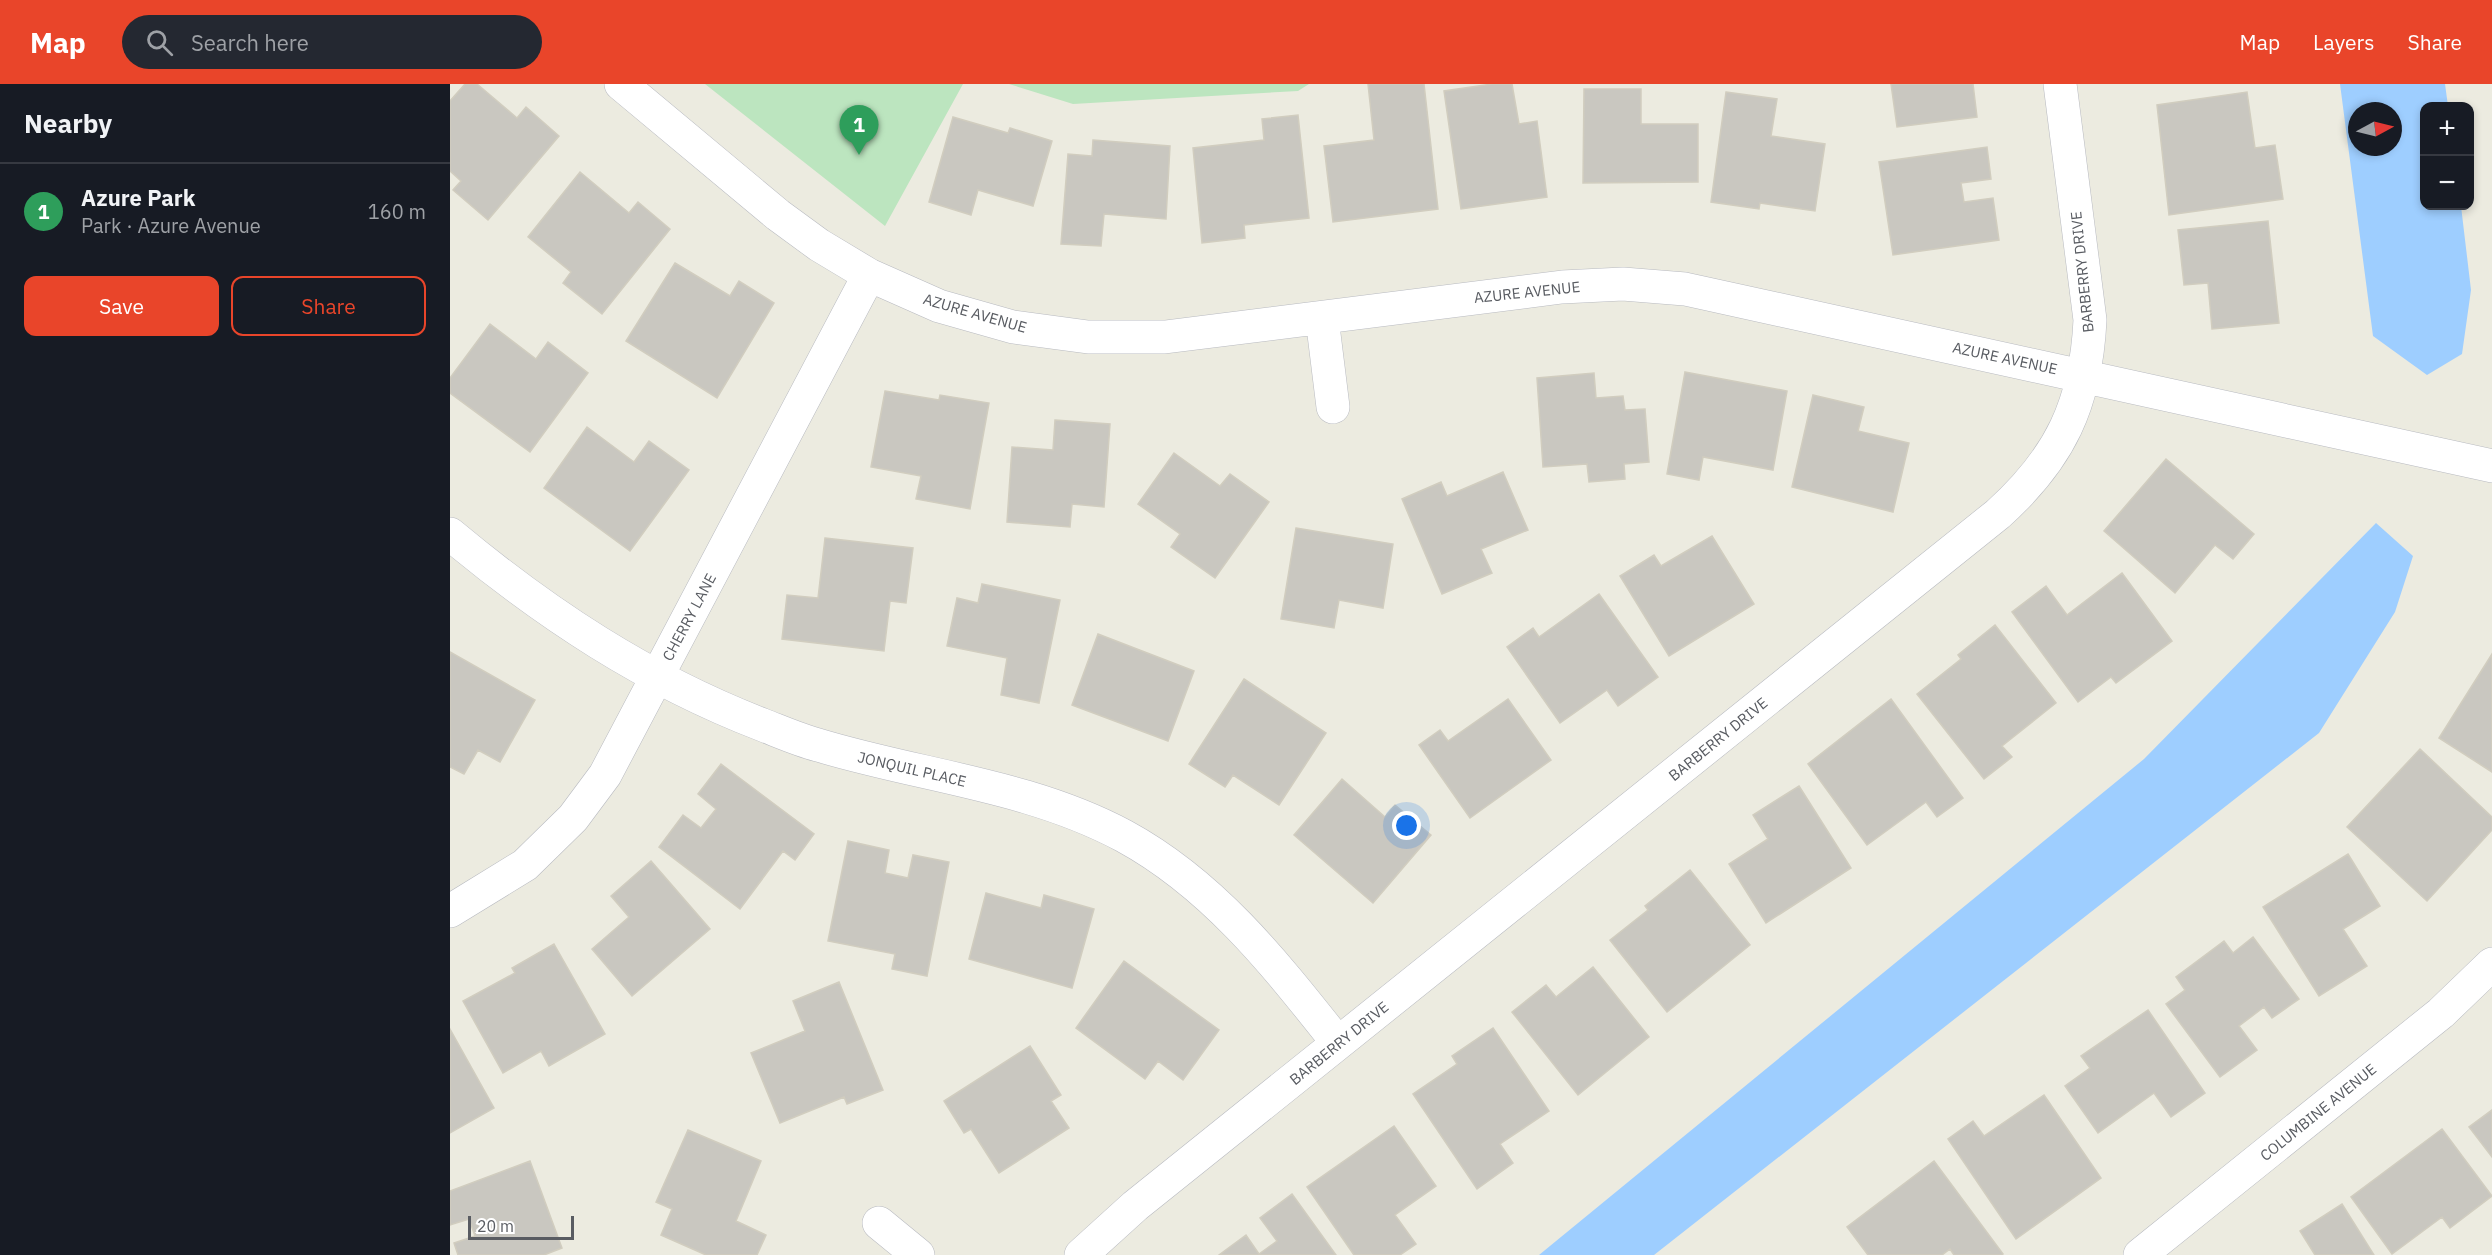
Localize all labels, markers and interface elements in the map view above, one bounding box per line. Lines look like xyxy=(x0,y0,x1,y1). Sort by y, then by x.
search box xyxy=(122,15,542,69)
text: Map xyxy=(30,24,86,61)
icon: search xyxy=(143,26,176,59)
text: Search here xyxy=(191,28,309,57)
text: Map xyxy=(2240,28,2280,56)
text: Layers xyxy=(2313,28,2375,56)
text: Share xyxy=(2408,28,2462,56)
north arrow xyxy=(2348,102,2402,156)
map controls xyxy=(2420,102,2474,210)
button: + xyxy=(2420,102,2474,156)
text: Nearby xyxy=(24,106,112,140)
pin: 1 xyxy=(840,106,878,155)
button: − xyxy=(2420,156,2474,210)
text: Azure Park xyxy=(81,183,195,212)
text: 1 xyxy=(38,198,50,225)
text: 160 m xyxy=(368,198,426,225)
street label: BARBERRY DRIVE xyxy=(2066,210,2098,334)
text: Park · Azure Avenue xyxy=(81,212,261,239)
button: Save xyxy=(24,276,219,336)
button: Share xyxy=(231,276,426,336)
street label: AZURE AVENUE xyxy=(1473,277,1581,307)
street label: AZURE AVENUE xyxy=(921,289,1029,337)
street label: AZURE AVENUE xyxy=(1951,338,2059,378)
street label: CHERRY LANE xyxy=(658,570,720,664)
street label: BARBERRY DRIVE xyxy=(1665,693,1771,785)
street label: JONQUIL PLACE xyxy=(856,747,968,791)
your location xyxy=(1392,811,1421,840)
street label: BARBERRY DRIVE xyxy=(1286,997,1392,1089)
street label: COLUMBINE AVENUE xyxy=(2256,1059,2380,1165)
scale bar xyxy=(468,1213,574,1240)
text: 20 m xyxy=(477,1216,514,1236)

